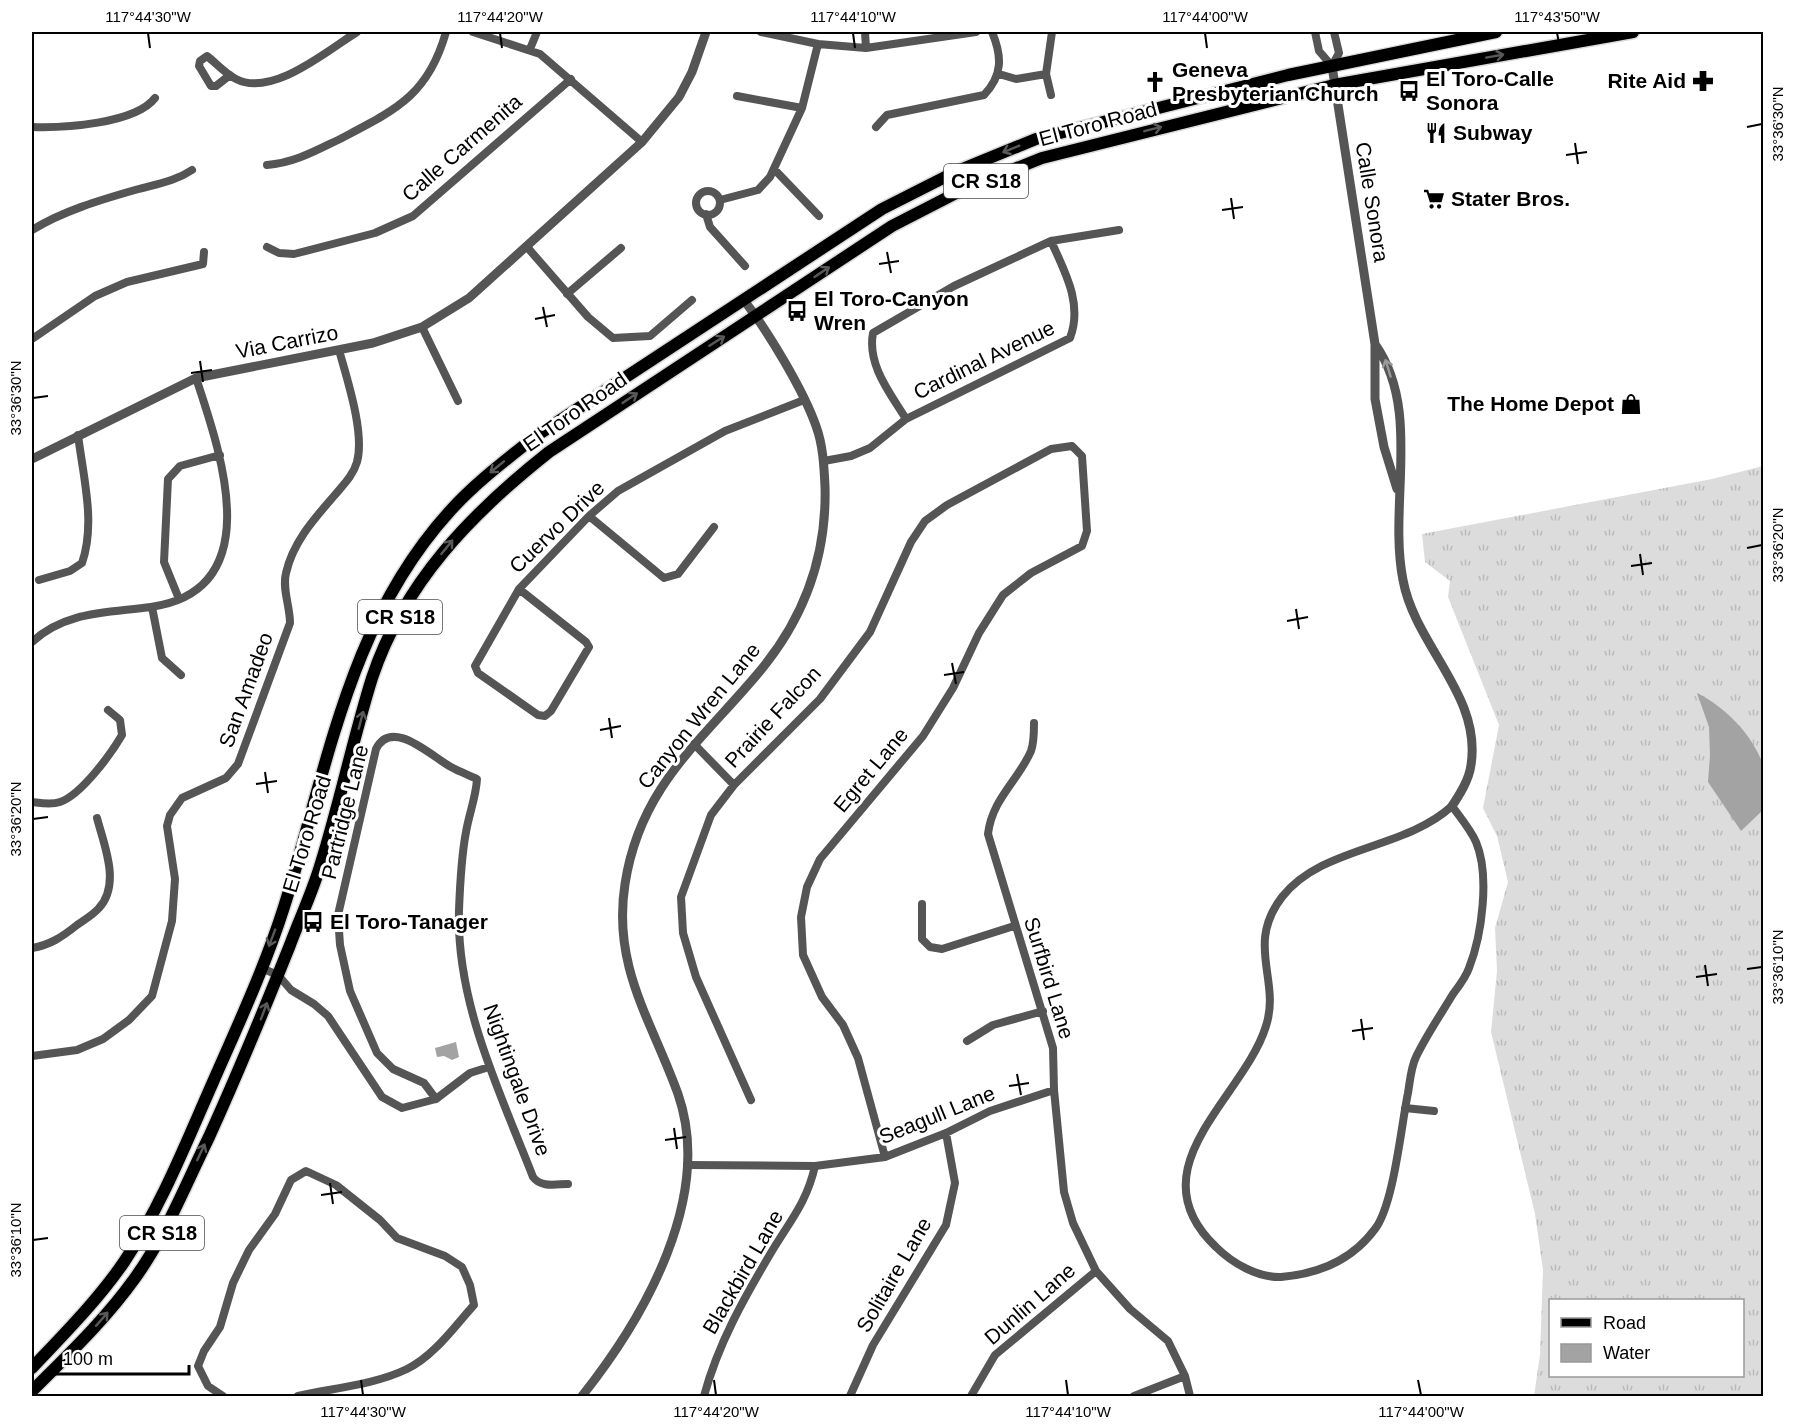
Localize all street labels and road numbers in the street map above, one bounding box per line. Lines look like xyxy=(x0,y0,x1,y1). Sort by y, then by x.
street label: Calle Carmenita xyxy=(397,89,526,206)
street label: El Toro Road xyxy=(1036,97,1159,150)
street label: Calle Sonora xyxy=(1352,140,1393,264)
road number: CR S18 xyxy=(944,164,1028,198)
street label: Cardinal Avenue xyxy=(910,316,1058,404)
street label: Via Carrizo xyxy=(234,320,340,363)
street label: El Toro Road xyxy=(519,367,631,456)
street label: Cuervo Drive xyxy=(505,476,609,577)
road number: CR S18 xyxy=(358,600,442,634)
street label: San Amadeo xyxy=(214,629,277,750)
street label: Canyon Wren Lane xyxy=(633,638,764,793)
street label: Prairie Falcon xyxy=(720,661,825,772)
street label: Egret Lane xyxy=(829,723,912,816)
street label: Partridge Lane xyxy=(317,742,372,881)
street label: El Toro Road xyxy=(278,773,335,895)
street label: Surfbird Lane xyxy=(1020,914,1079,1042)
street label: Nightingale Drive xyxy=(479,1001,556,1159)
street label: Seagull Lane xyxy=(876,1081,998,1148)
street label: Blackbird Lane xyxy=(698,1206,787,1338)
street label: Solitaire Lane xyxy=(852,1213,936,1336)
road number: CR S18 xyxy=(120,1216,204,1250)
street label: Dunlin Lane xyxy=(980,1258,1080,1349)

